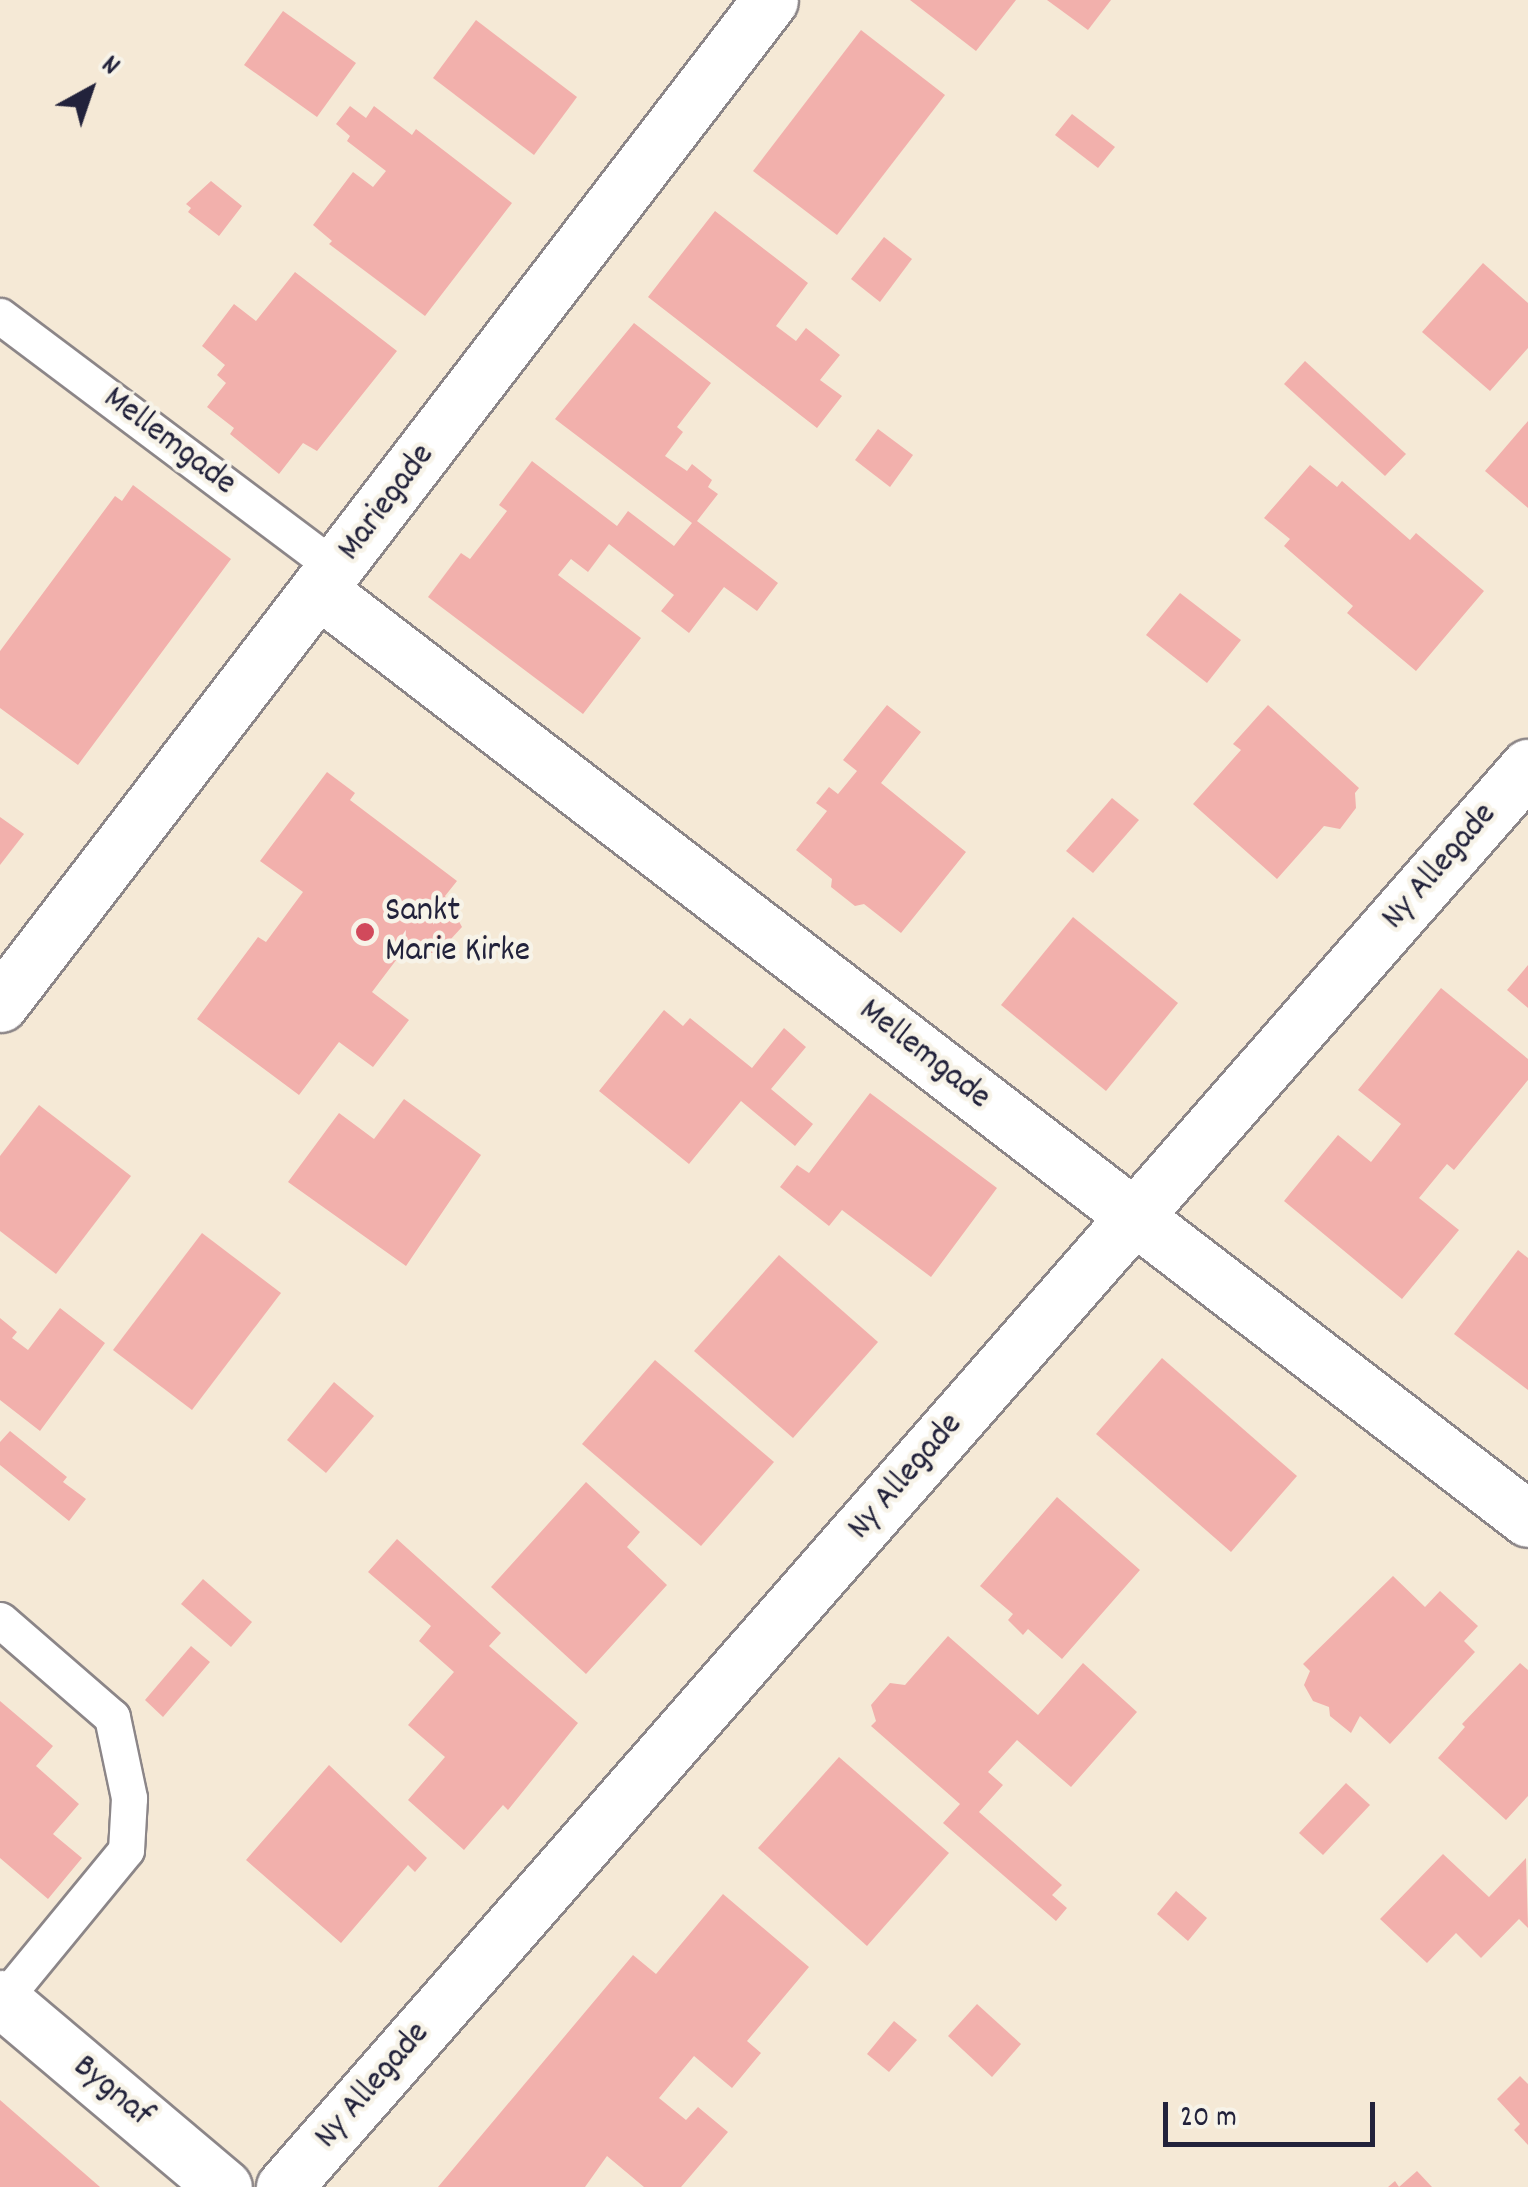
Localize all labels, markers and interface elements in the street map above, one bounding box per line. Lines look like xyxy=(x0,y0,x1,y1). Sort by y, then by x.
north arrow xyxy=(40,40,140,140)
text: N xyxy=(91,47,127,87)
street label: Mellemgade xyxy=(94,378,244,506)
street label: Mariegade xyxy=(330,436,444,570)
street label: Ny Allegade xyxy=(1374,795,1506,939)
place label: Sankt Marie Kirke xyxy=(385,891,530,973)
marker: Sankt Marie Kirke xyxy=(354,921,376,943)
street label: Mellemgade xyxy=(850,991,998,1119)
street label: Ny Allegade xyxy=(840,1405,972,1549)
street label: Ny Allegade xyxy=(307,2014,439,2158)
street label: Bygnaf xyxy=(64,2047,160,2137)
scale bar xyxy=(1168,2082,1380,2144)
text: 20 m xyxy=(1180,2098,1237,2141)

